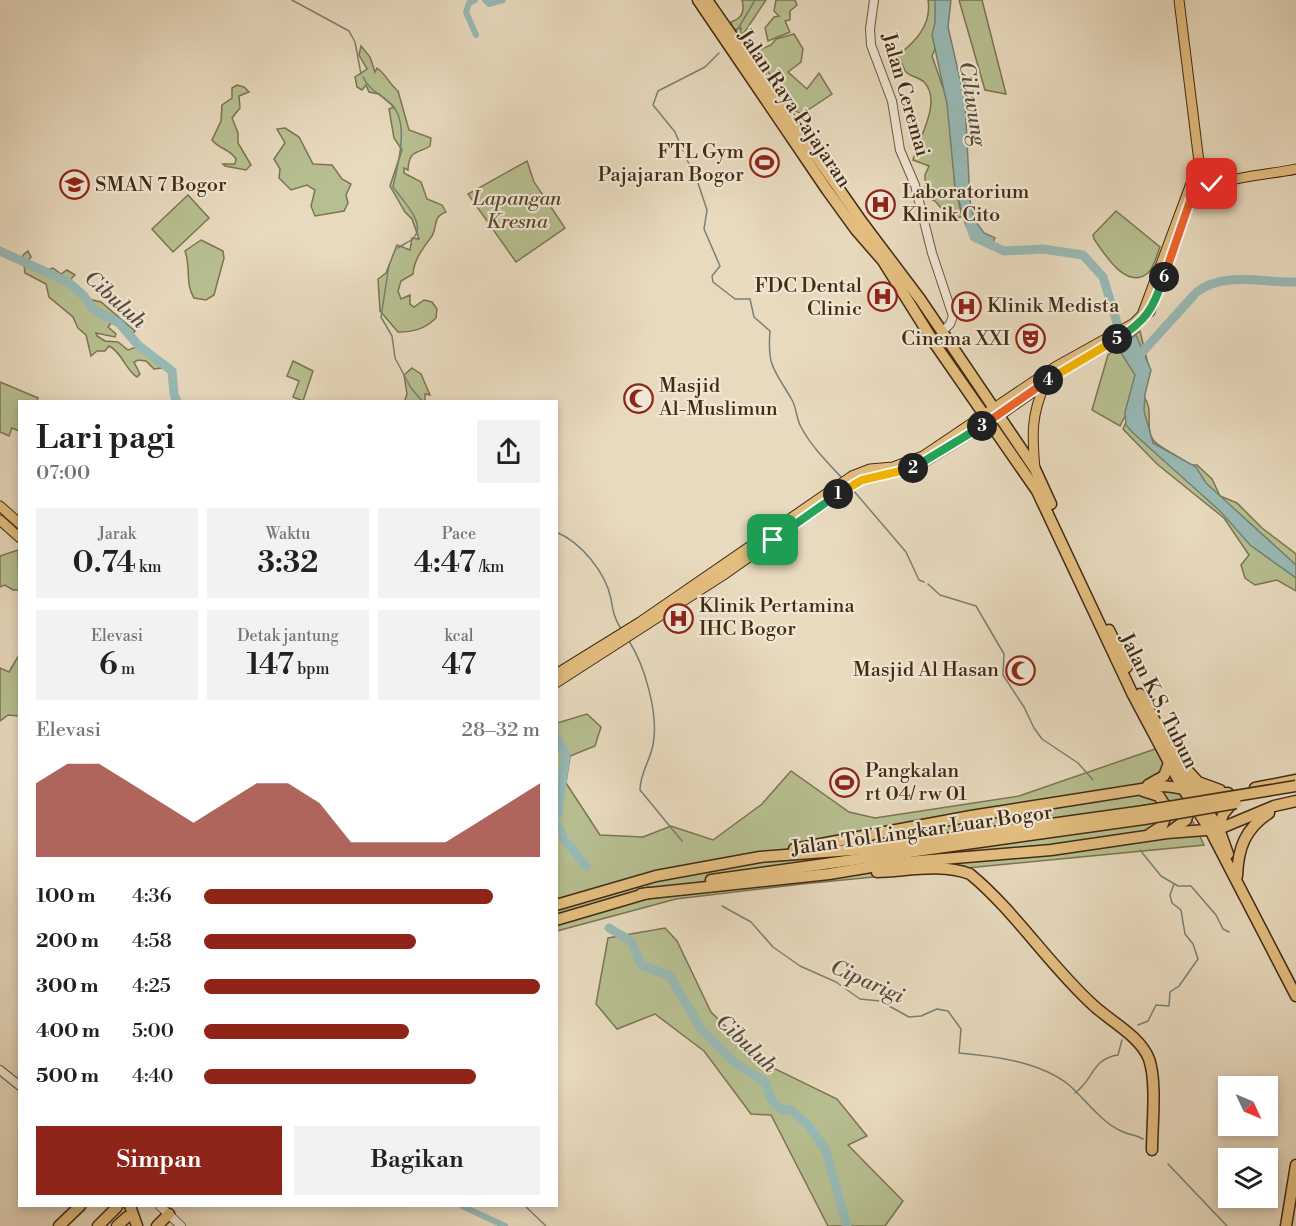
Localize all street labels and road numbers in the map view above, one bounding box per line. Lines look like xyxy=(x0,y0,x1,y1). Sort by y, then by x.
street label: Jalan Raya Pajajaran xyxy=(731,24,856,193)
street label: Jalan Ceremai xyxy=(875,29,935,160)
street label: Jalan K.S. Tubun xyxy=(1113,628,1203,773)
street label: Jalan Tol Lingkar Luar Bogor xyxy=(789,800,1054,862)

